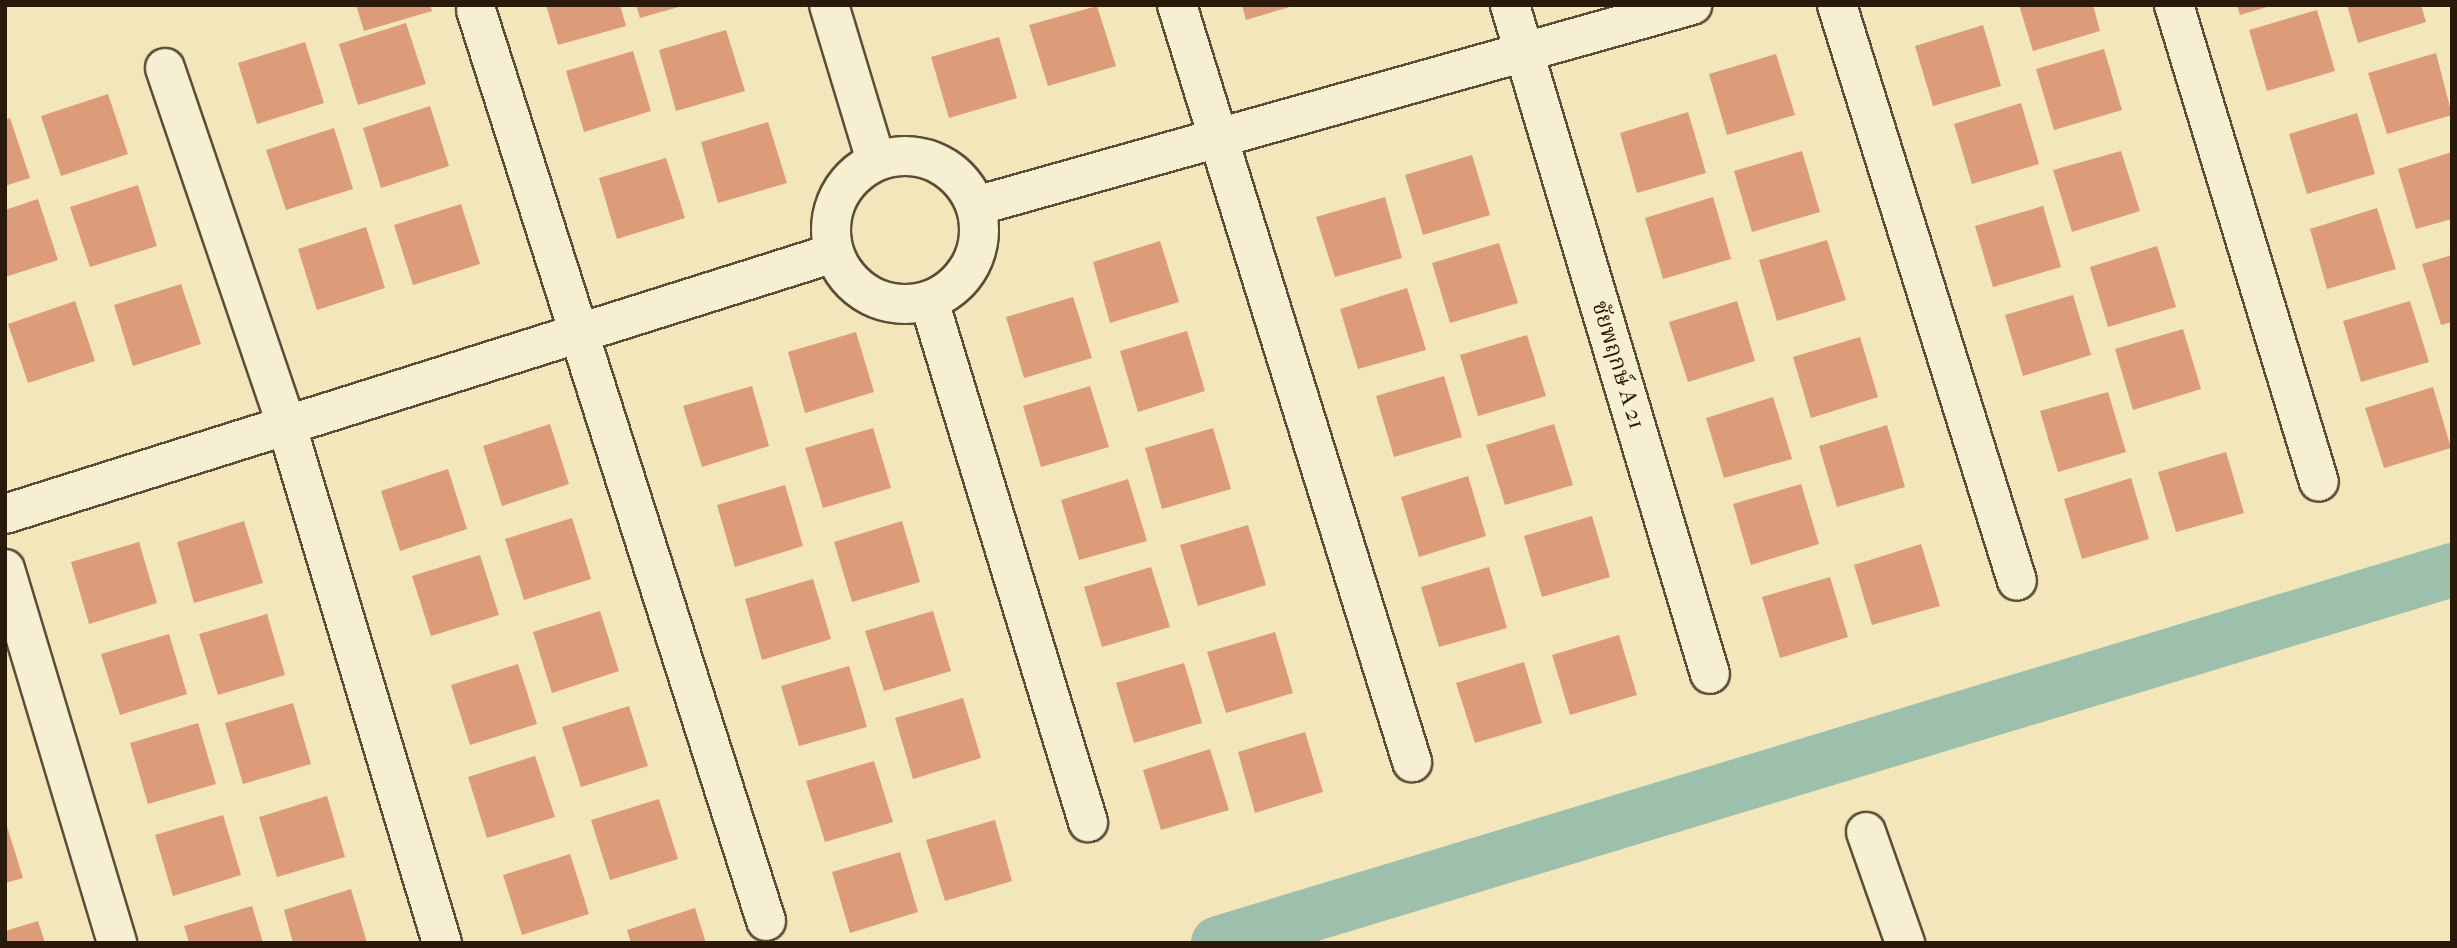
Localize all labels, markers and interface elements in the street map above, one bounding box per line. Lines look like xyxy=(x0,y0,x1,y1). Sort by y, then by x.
street label: ชัยพฤกษ์ A 21 xyxy=(1585,298,1651,432)

